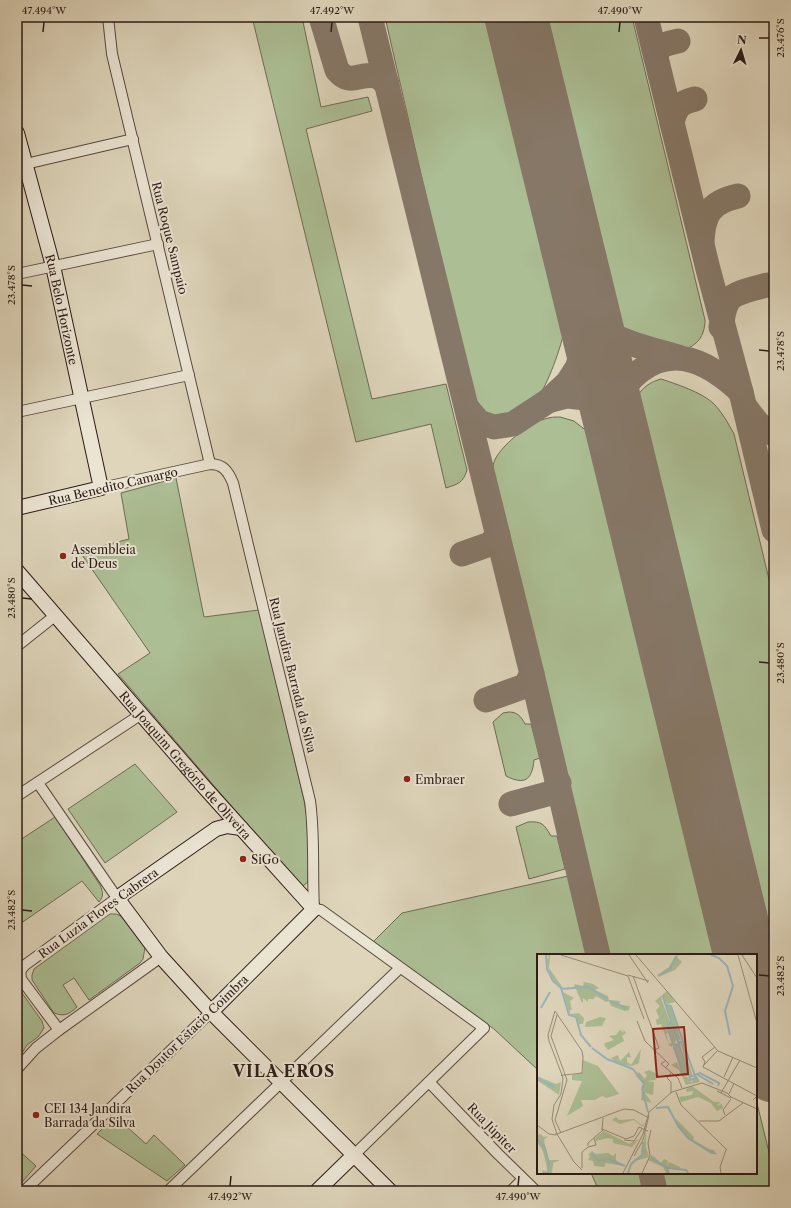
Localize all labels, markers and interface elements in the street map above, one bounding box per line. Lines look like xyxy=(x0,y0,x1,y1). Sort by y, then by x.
text: 47.494°W xyxy=(22,4,67,17)
text: 47.492°W xyxy=(310,4,355,17)
text: 47.490°W xyxy=(597,4,644,17)
text: 23.476°S xyxy=(774,18,787,58)
north arrow xyxy=(721,30,761,70)
text: N xyxy=(736,33,748,47)
street label: Rua Roque Sampaio xyxy=(149,180,191,296)
street label: Rua Belo Horizonte xyxy=(43,252,82,366)
text: 23.478°S xyxy=(5,265,18,305)
text: 23.478°S xyxy=(774,331,787,371)
street label: Rua Benedito Camargo xyxy=(47,464,179,508)
place label: Assembleia de Deus xyxy=(70,542,136,571)
marker: Assembleia de Deus xyxy=(58,551,68,561)
text: 23.480°S xyxy=(5,577,18,619)
street label: Rua Jandira Barrada da Silva xyxy=(266,596,320,755)
text: 23.480°S xyxy=(774,642,787,684)
street label: Rua Joaquim Gregório de Oliveira xyxy=(117,688,255,843)
place label: Embraer xyxy=(415,772,465,787)
marker: Embraer xyxy=(402,774,412,784)
place label: SiGo xyxy=(251,852,279,867)
marker: SiGo xyxy=(238,854,248,864)
street label: Rua Luzia Flores Cabrera xyxy=(35,864,161,962)
text: 23.482°S xyxy=(5,890,18,930)
inset map xyxy=(537,954,757,1174)
text: 23.482°S xyxy=(774,956,787,996)
street label: Rua Doutor Estacio Coimbra xyxy=(123,971,252,1096)
district label: VILA EROS xyxy=(232,1061,335,1081)
street label: Rua Júpiter xyxy=(464,1100,520,1156)
place label: CEI 134 Jandira Barrada da Silva xyxy=(44,1101,136,1130)
marker: CEI 134 Jandira Barrada da Silva xyxy=(31,1110,41,1120)
text: 47.492°W xyxy=(208,1190,253,1203)
text: 47.490°W xyxy=(495,1190,542,1203)

